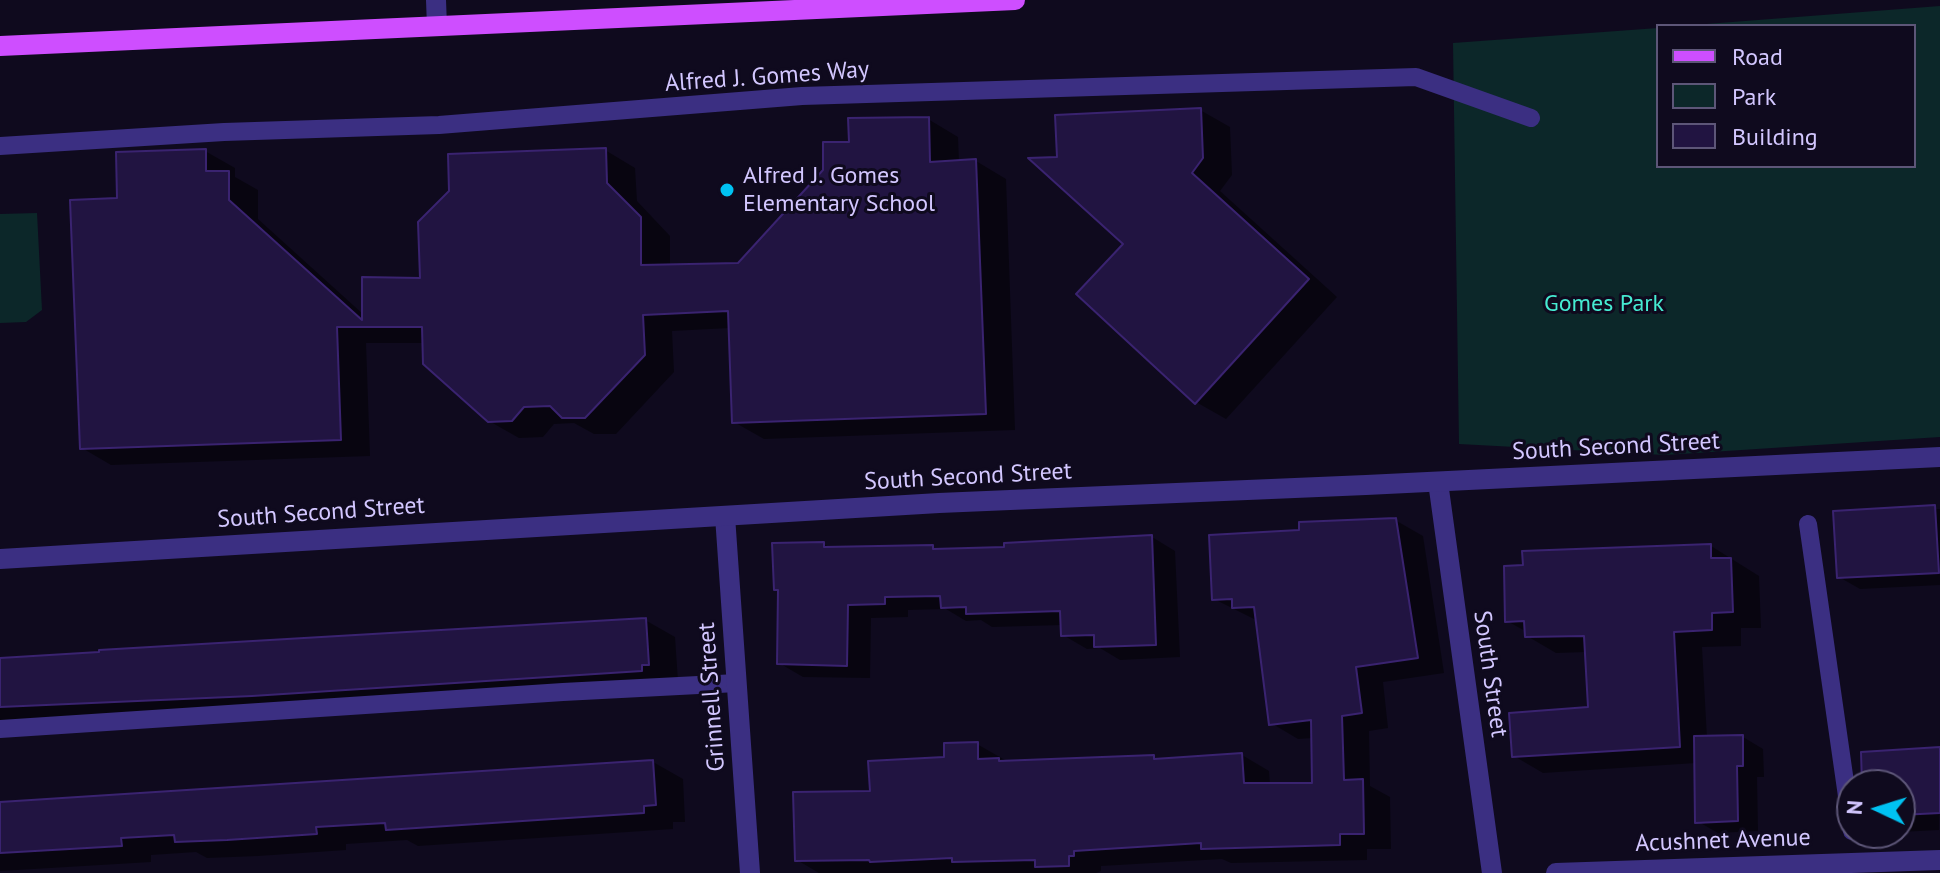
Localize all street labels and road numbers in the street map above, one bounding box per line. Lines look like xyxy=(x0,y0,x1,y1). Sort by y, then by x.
street label: Alfred J. Gomes Way xyxy=(664,55,870,99)
street label: South Second Street xyxy=(1512,427,1720,467)
street label: South Second Street xyxy=(864,457,1072,497)
street label: South Second Street xyxy=(216,491,426,535)
street label: South Street xyxy=(1467,609,1513,739)
street label: Grinnell Street xyxy=(692,621,732,773)
street label: Acushnet Avenue xyxy=(1635,824,1811,858)

